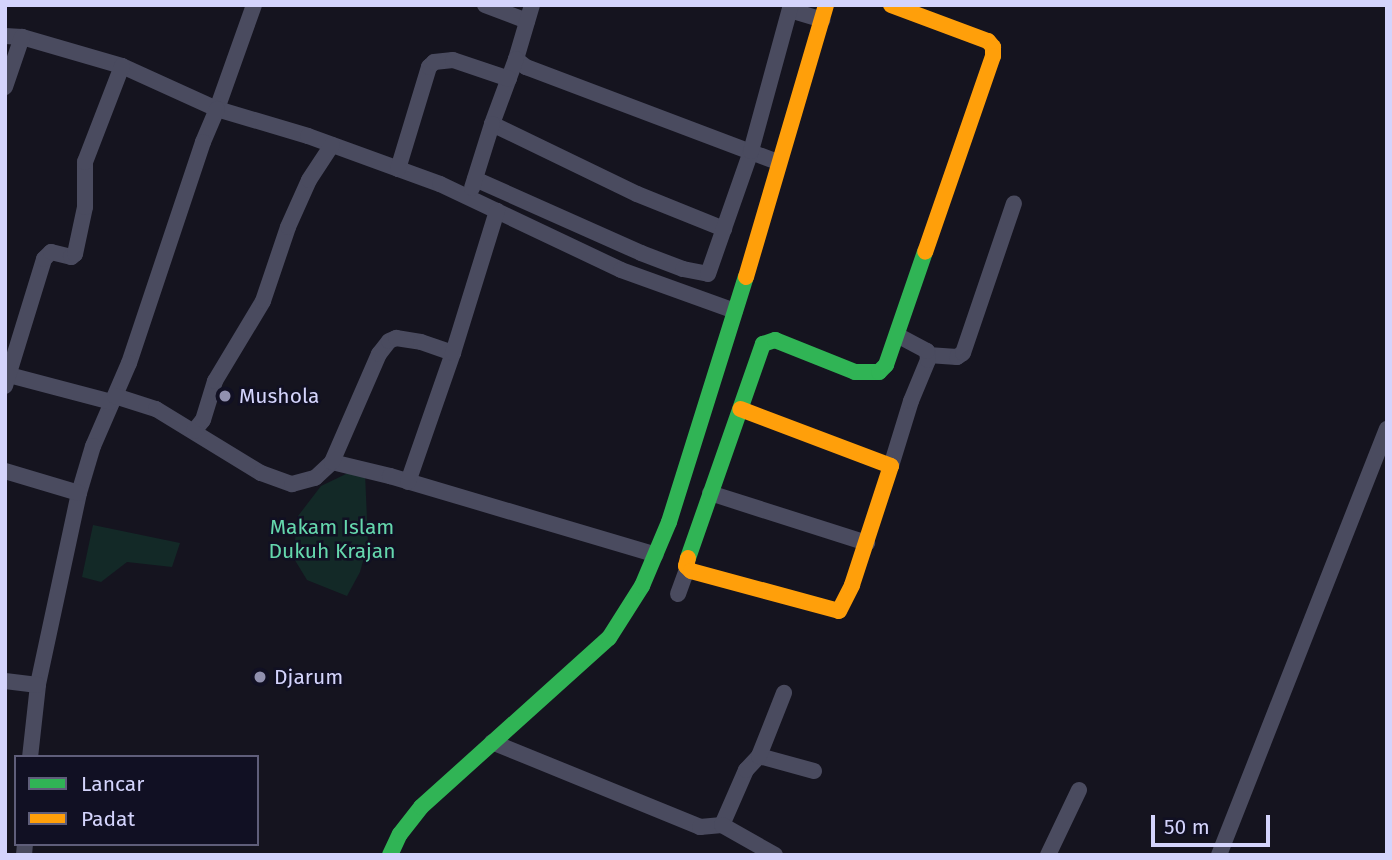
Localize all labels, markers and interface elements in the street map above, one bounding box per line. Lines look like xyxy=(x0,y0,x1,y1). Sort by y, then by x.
place label: Mushola xyxy=(239,383,319,409)
marker: Mushola xyxy=(217,388,233,404)
park label: Makam Islam Dukuh Krajan xyxy=(268,514,396,564)
place label: Djarum xyxy=(274,664,343,690)
marker: Djarum xyxy=(252,669,268,685)
legend xyxy=(14,755,259,846)
text: Lancar xyxy=(81,771,144,797)
scale bar xyxy=(1154,800,1273,844)
text: Padat xyxy=(81,806,135,832)
text: 50 m xyxy=(1164,814,1210,840)

